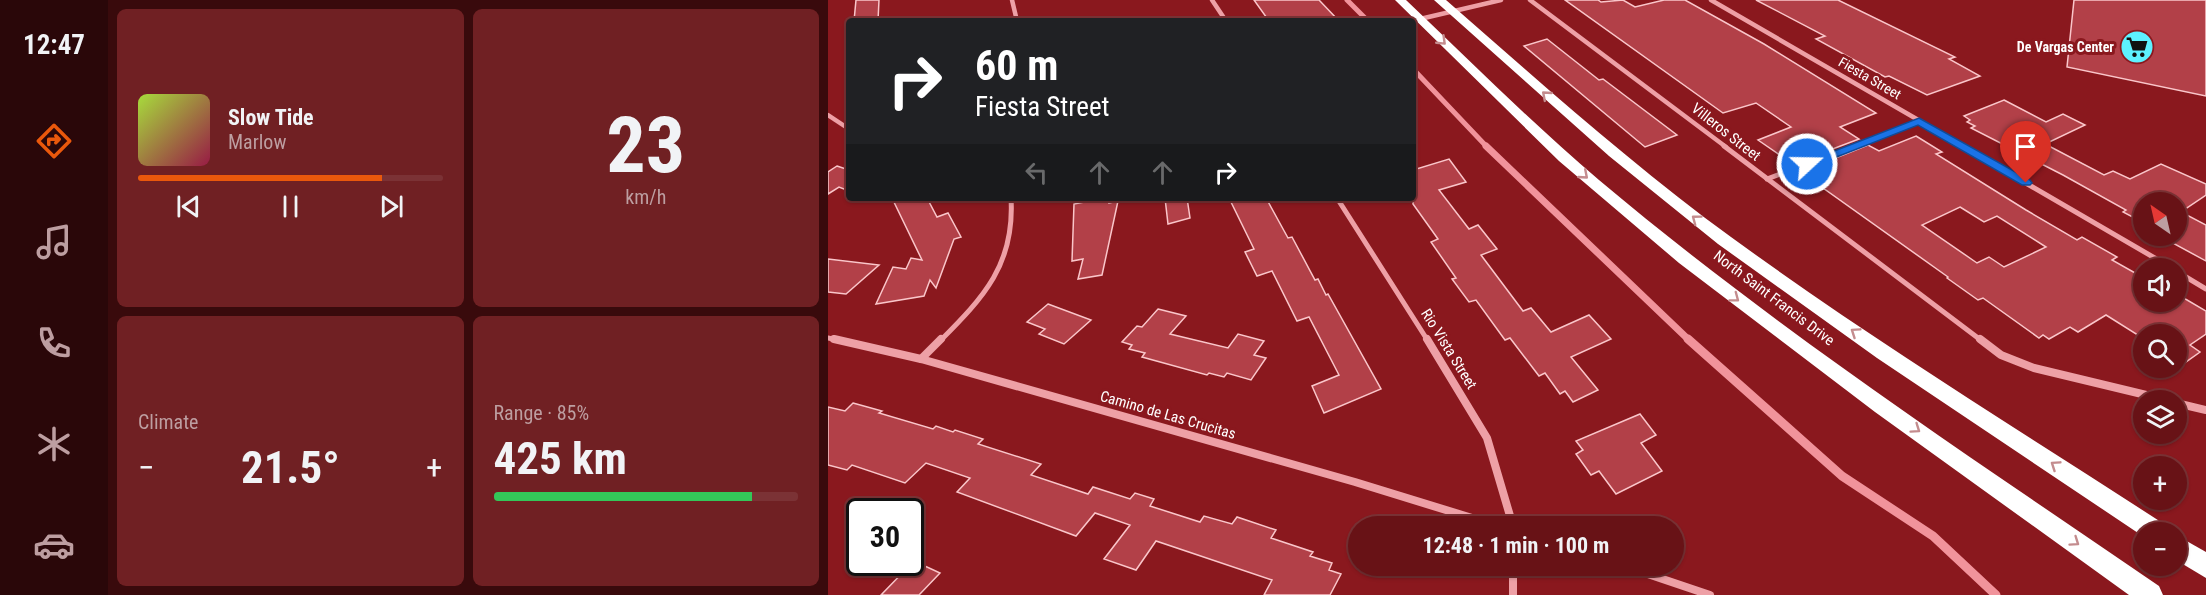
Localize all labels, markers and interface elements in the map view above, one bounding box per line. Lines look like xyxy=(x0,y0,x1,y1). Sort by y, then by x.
text: 12:47 xyxy=(23,29,85,61)
supermarket icon: De Vargas Center xyxy=(2119,29,2155,65)
one-way arrow xyxy=(1435,33,1446,44)
place label: De Vargas Center xyxy=(2017,39,2114,55)
text: 60 m xyxy=(975,41,1058,90)
icon: right xyxy=(876,42,954,120)
street label: Fiesta Street xyxy=(1836,54,1904,102)
text: Fiesta Street xyxy=(975,91,1110,123)
one-way arrow xyxy=(1542,91,1553,102)
street label: Villeros Street xyxy=(1688,99,1764,165)
text: 23 xyxy=(606,100,685,191)
text: Slow Tide xyxy=(228,105,314,130)
icon: directions xyxy=(33,120,75,162)
pin xyxy=(2000,121,2051,183)
text: Marlow xyxy=(228,130,286,154)
icon: arrive xyxy=(2009,130,2042,163)
position arrow xyxy=(1775,132,1839,196)
icon: left xyxy=(1020,156,1053,189)
icon: ahead xyxy=(1083,156,1116,189)
icon: ahead xyxy=(1146,156,1179,189)
icon: right xyxy=(1209,156,1242,189)
one-way arrow xyxy=(1577,168,1588,179)
text: km/h xyxy=(625,185,666,209)
icon: previous xyxy=(172,190,205,223)
icon: pause xyxy=(274,190,307,223)
icon: next xyxy=(375,190,408,223)
north arrow xyxy=(2133,192,2187,246)
map controls xyxy=(2133,192,2187,576)
one-way arrow xyxy=(1692,215,1703,226)
icon: music xyxy=(33,221,75,263)
street label: North Saint Francis Drive xyxy=(1710,247,1838,349)
button: sound xyxy=(2133,258,2187,312)
one-way arrow xyxy=(1728,290,1739,301)
street label: Rio Vista Street xyxy=(1417,306,1481,392)
icon: phone xyxy=(33,322,75,364)
button: search xyxy=(2133,324,2187,378)
one-way arrow xyxy=(1851,328,1862,339)
street label: Camino de Las Crucitas xyxy=(1098,387,1238,443)
button: layers xyxy=(2133,390,2187,444)
text: Range · 85% xyxy=(494,401,589,425)
text: Climate xyxy=(138,410,198,434)
one-way arrow xyxy=(1910,422,1921,433)
icon: climate xyxy=(33,423,75,465)
text: 425 km xyxy=(494,432,627,485)
text: 21.5° xyxy=(241,441,340,494)
text: − xyxy=(138,448,155,487)
text: + xyxy=(426,448,442,487)
button: + xyxy=(2133,456,2187,510)
one-way arrow xyxy=(2051,461,2061,473)
speed limit sign: 30 xyxy=(846,498,924,576)
button: − xyxy=(2133,522,2187,576)
icon: car xyxy=(33,524,75,566)
text: 12:48 · 1 min · 100 m xyxy=(1423,533,1609,558)
one-way arrow xyxy=(2069,535,2080,546)

